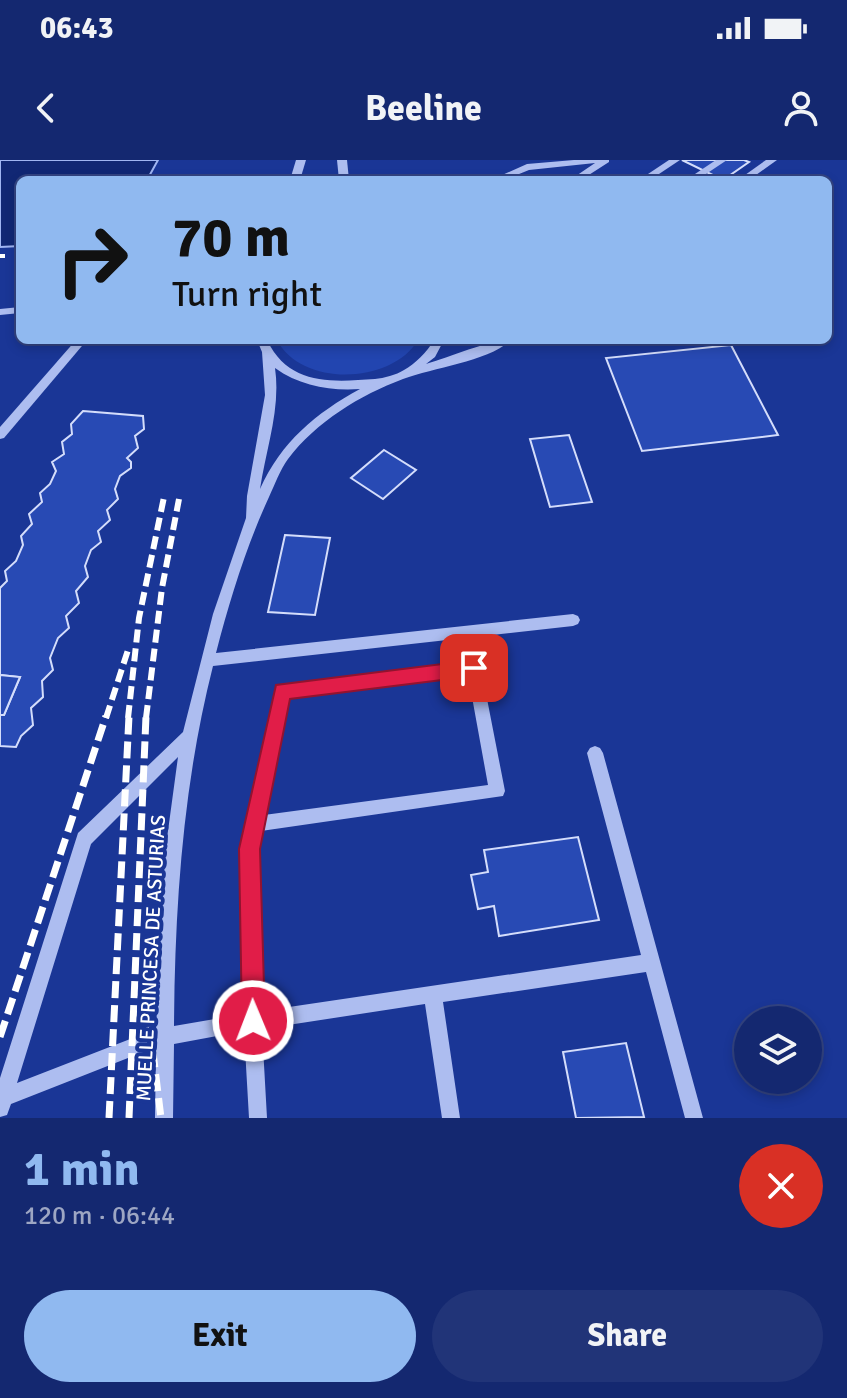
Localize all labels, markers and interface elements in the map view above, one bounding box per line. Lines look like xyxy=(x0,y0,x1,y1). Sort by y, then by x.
text: 06:43 xyxy=(40,10,114,47)
icon: back xyxy=(24,86,68,130)
text: Beeline xyxy=(365,86,482,131)
icon: person xyxy=(779,86,823,130)
text: 70 m xyxy=(172,203,290,272)
icon: right xyxy=(40,208,144,312)
text: Turn right xyxy=(172,272,322,317)
pin xyxy=(440,634,508,702)
icon: arrive xyxy=(452,646,496,690)
street label: MUELLE PRINCESA DE ASTURIAS xyxy=(131,814,171,1102)
position arrow xyxy=(211,979,295,1063)
map controls xyxy=(734,1006,822,1094)
button: layers xyxy=(734,1006,822,1094)
text: 1 min xyxy=(24,1140,140,1199)
button: close xyxy=(739,1144,823,1228)
text: 120 m · 06:44 xyxy=(24,1200,175,1232)
button: Exit xyxy=(24,1290,416,1382)
button: Share xyxy=(432,1290,823,1382)

